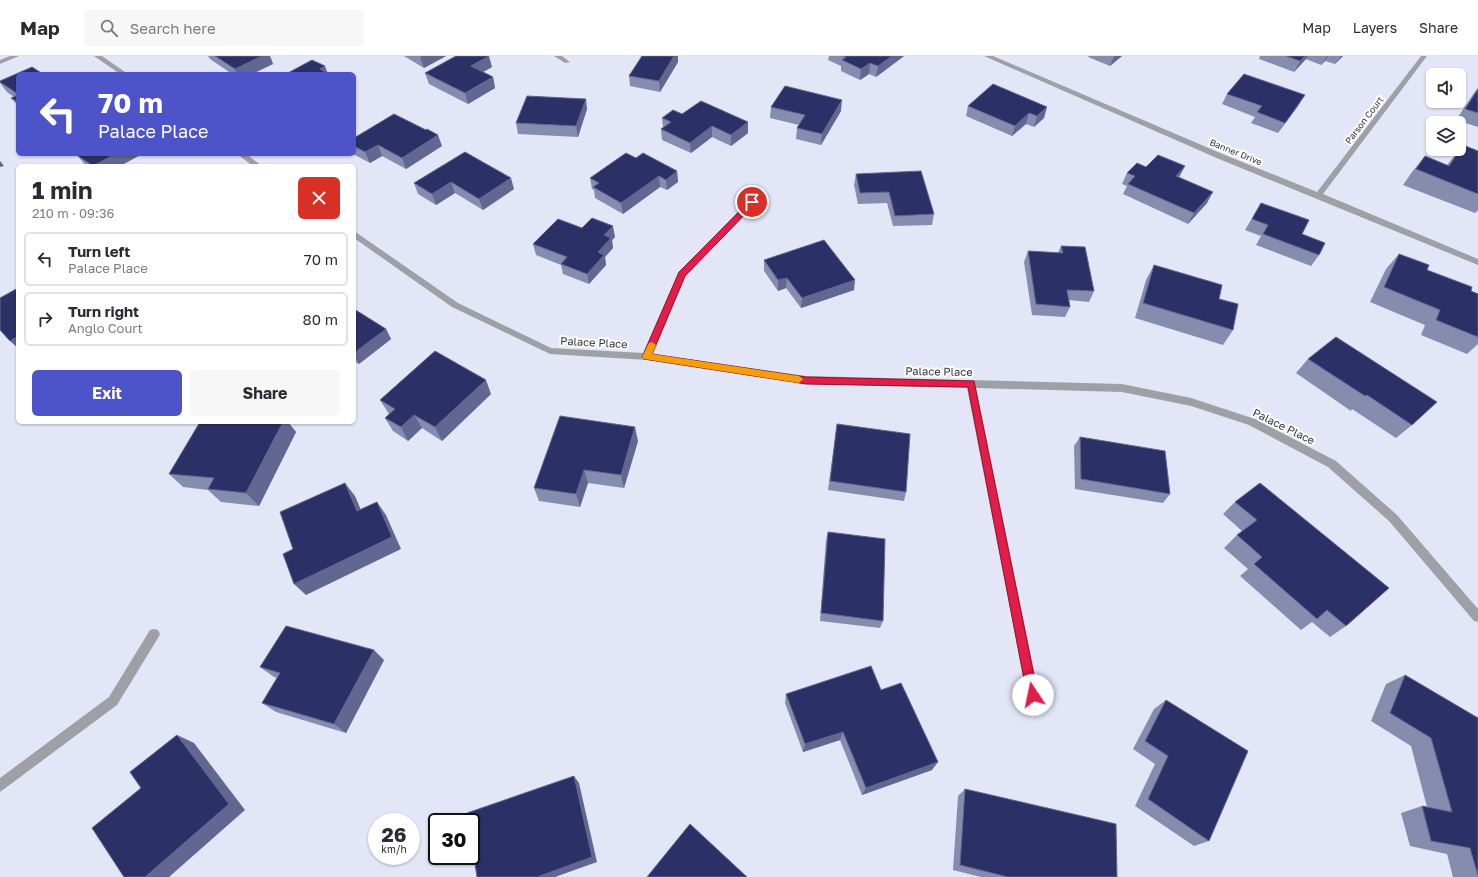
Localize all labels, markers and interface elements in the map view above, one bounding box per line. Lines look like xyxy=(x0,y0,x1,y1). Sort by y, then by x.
search box xyxy=(84,10,364,46)
text: Map xyxy=(20,16,60,39)
icon: search xyxy=(98,17,120,39)
text: Search here xyxy=(130,19,216,37)
text: Map xyxy=(1302,19,1331,36)
text: Layers xyxy=(1353,19,1397,36)
text: Share xyxy=(1419,19,1458,36)
map controls xyxy=(1426,68,1466,156)
button: sound xyxy=(1426,68,1466,108)
text: 70 m xyxy=(98,86,163,119)
icon: left xyxy=(32,88,84,140)
street label: Parson Court xyxy=(1343,94,1386,146)
button: layers xyxy=(1426,116,1466,156)
text: Palace Place xyxy=(98,120,208,142)
street label: Banner Drive xyxy=(1208,137,1264,167)
text: 1 min xyxy=(32,175,92,204)
button: close xyxy=(298,177,340,219)
pin xyxy=(735,185,769,219)
icon: arrive xyxy=(741,191,763,213)
text: 210 m · 09:36 xyxy=(32,205,114,221)
text: Turn left xyxy=(68,242,130,260)
icon: left xyxy=(34,248,56,270)
text: 70 m xyxy=(304,250,338,268)
text: Palace Place xyxy=(68,260,148,276)
text: Turn right xyxy=(68,302,139,320)
icon: right xyxy=(34,308,56,330)
text: 80 m xyxy=(303,310,338,328)
text: Anglo Court xyxy=(68,320,143,336)
street label: Palace Place xyxy=(560,334,628,350)
street label: Palace Place xyxy=(905,364,973,378)
button: Exit xyxy=(32,370,182,416)
button: Share xyxy=(190,370,340,416)
street label: Palace Place xyxy=(1251,405,1317,447)
position arrow xyxy=(1012,674,1054,716)
speed limit sign: 30 xyxy=(428,813,480,865)
text: 26 xyxy=(382,822,406,846)
text: km/h xyxy=(381,843,407,855)

